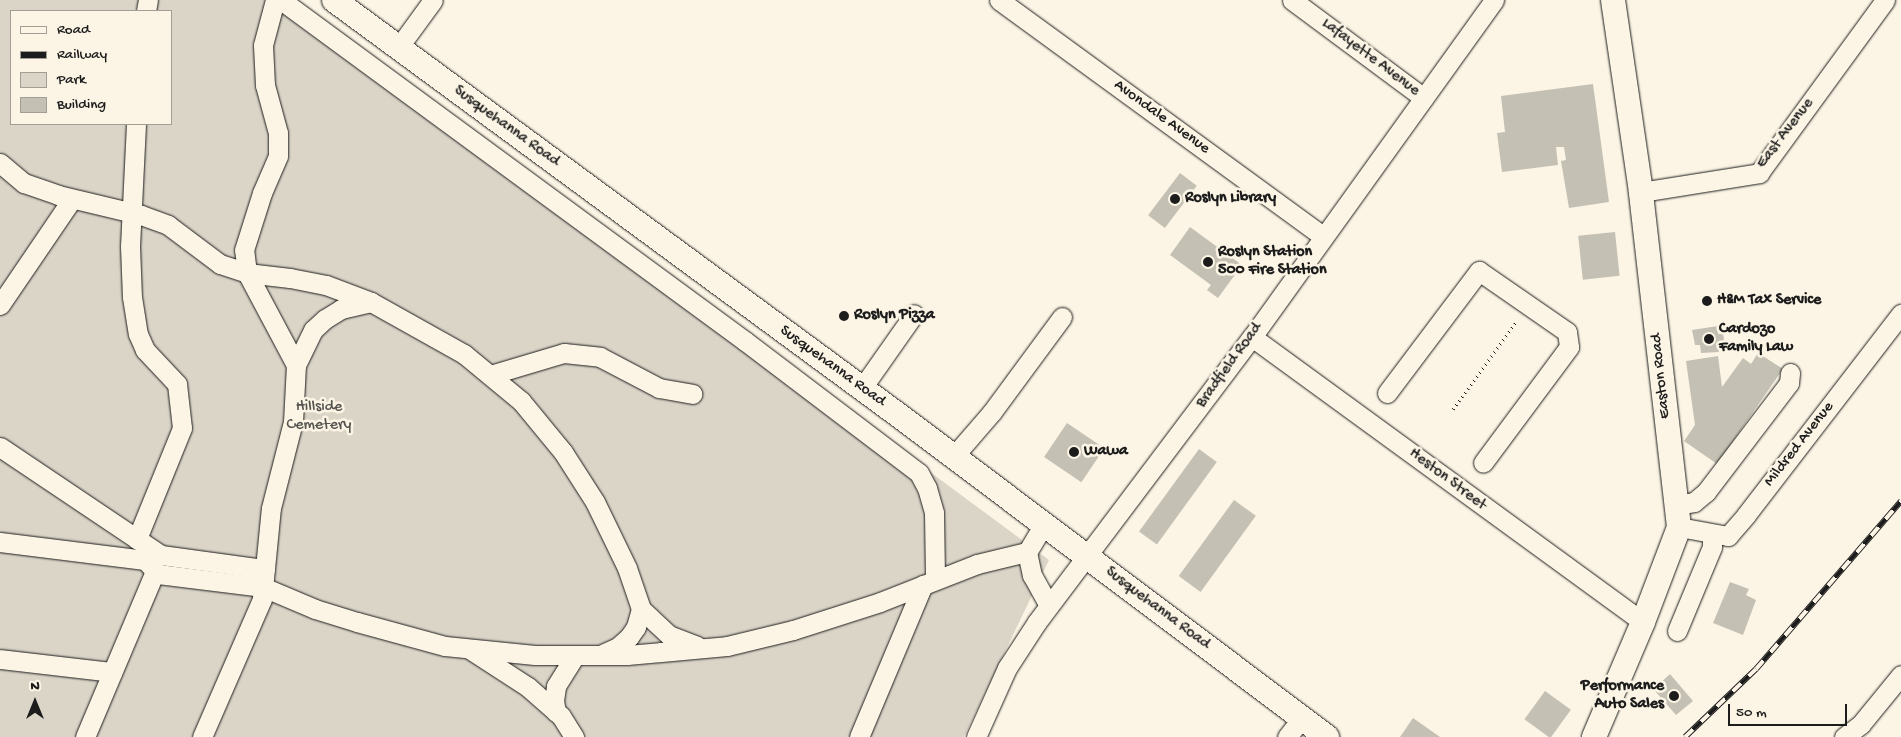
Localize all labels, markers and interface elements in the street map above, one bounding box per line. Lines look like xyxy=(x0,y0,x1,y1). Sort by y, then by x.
legend xyxy=(10,10,172,125)
street label: Lafayette Avenue xyxy=(1317,15,1423,101)
text: Road xyxy=(57,21,90,39)
text: Railway xyxy=(57,46,107,64)
text: Park xyxy=(57,71,86,89)
street label: Avondale Avenue xyxy=(1109,77,1213,159)
street label: Susquehanna Road xyxy=(449,82,563,172)
street label: East Avenue xyxy=(1753,95,1819,173)
text: Building xyxy=(57,96,106,114)
place label: Roslyn Library xyxy=(1185,189,1276,209)
marker: Roslyn Library xyxy=(1169,193,1181,205)
place label: Roslyn Station 500 Fire Station xyxy=(1218,243,1326,281)
marker: Roslyn Station 500 Fire Station xyxy=(1202,256,1214,268)
place label: H&M Tax Service xyxy=(1717,291,1821,311)
marker: H&M Tax Service xyxy=(1701,295,1713,307)
place label: Roslyn Pizza xyxy=(854,306,935,326)
marker: Roslyn Pizza xyxy=(838,310,850,322)
street label: Bradfield Road xyxy=(1193,320,1267,412)
place label: Cardozo Family Law xyxy=(1719,320,1793,358)
street label: Susquehanna Road xyxy=(775,322,889,412)
street label: Easton Road xyxy=(1648,332,1676,420)
marker: Cardozo Family Law xyxy=(1703,333,1715,345)
park label: Hillside Cemetery xyxy=(287,398,351,436)
street label: Mildred Avenue xyxy=(1761,399,1839,491)
place label: Wawa xyxy=(1084,442,1128,462)
street label: Heston Street xyxy=(1404,445,1490,515)
marker: Wawa xyxy=(1068,446,1080,458)
street label: Susquehanna Road xyxy=(1101,563,1213,655)
north arrow xyxy=(10,677,60,727)
place label: Performance Auto Sales xyxy=(1581,677,1664,715)
text: N xyxy=(30,678,40,695)
marker: Performance Auto Sales xyxy=(1668,690,1680,702)
scale bar xyxy=(1731,694,1850,726)
text: 50 m xyxy=(1736,704,1767,722)

